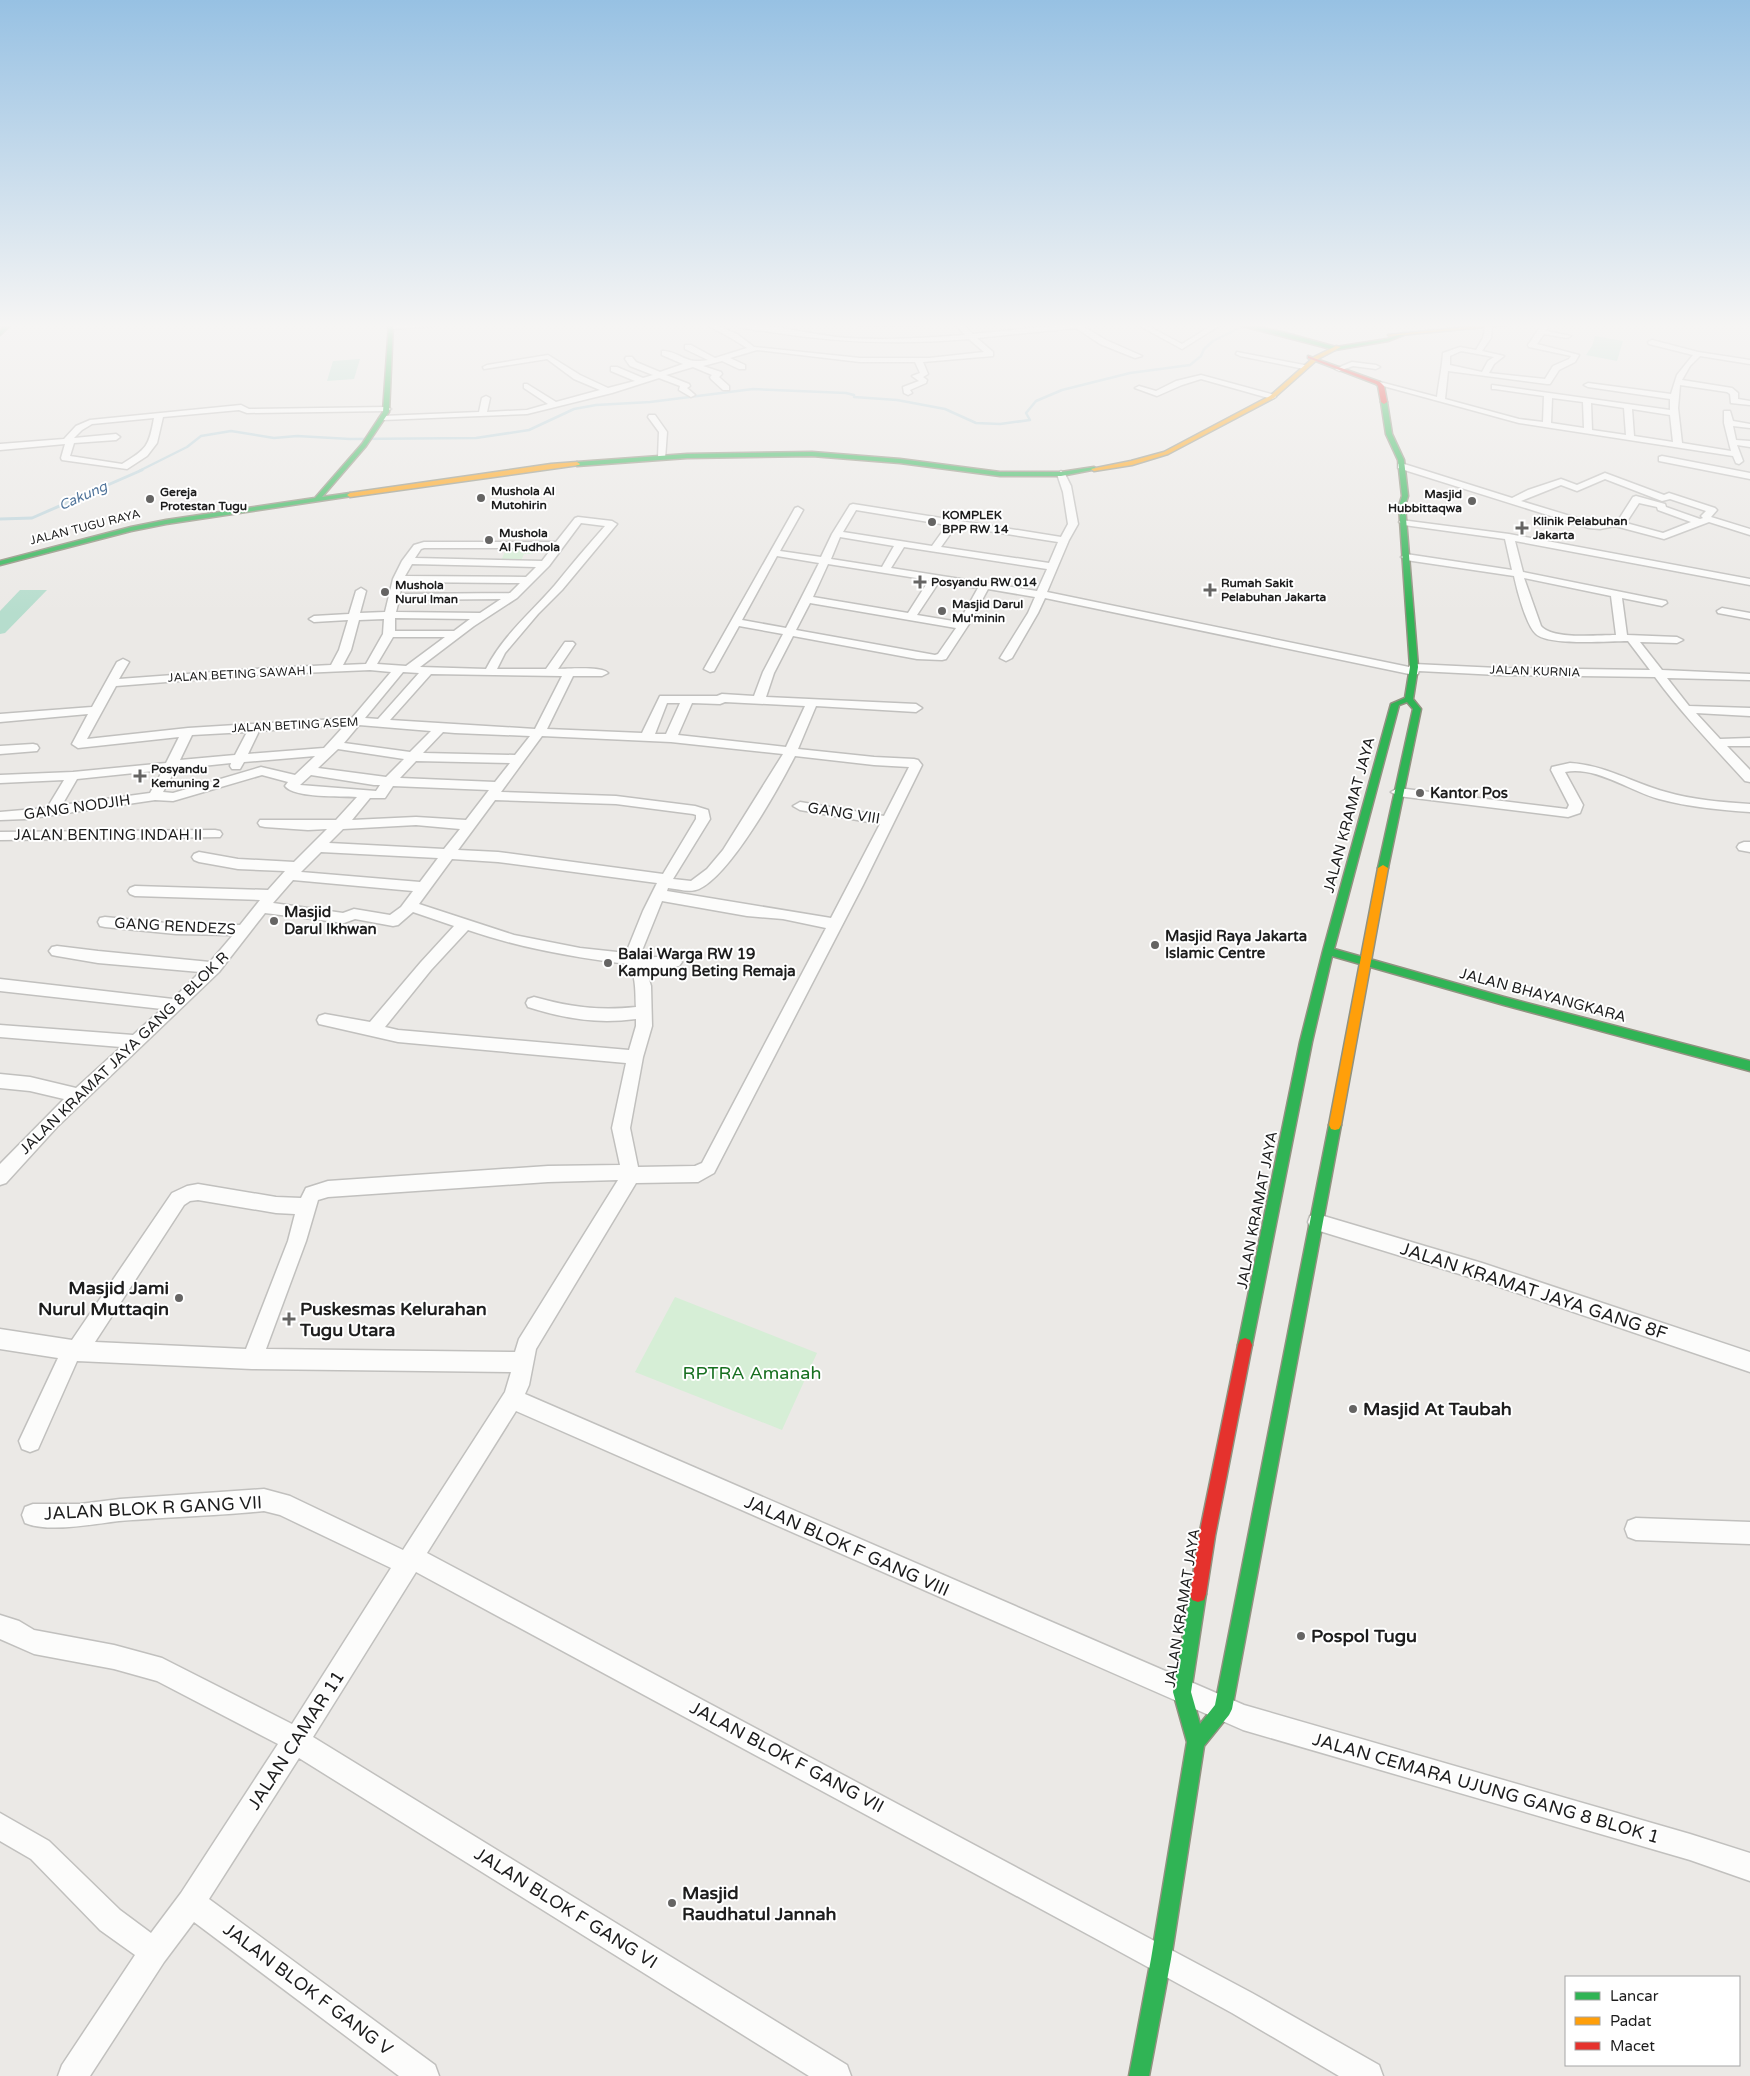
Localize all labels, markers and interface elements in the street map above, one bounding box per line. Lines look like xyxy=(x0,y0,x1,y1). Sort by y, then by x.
water label: Cakung xyxy=(56,477,111,514)
place label: Mushola Al Mutohirin xyxy=(491,484,555,512)
place label: Gereja Protestan Tugu xyxy=(160,485,247,514)
place label: Masjid Hubbittaqwa xyxy=(1388,487,1462,516)
marker: Mushola Al Mutohirin xyxy=(475,492,487,504)
marker: Gereja Protestan Tugu xyxy=(144,493,156,505)
marker: Masjid Hubbittaqwa xyxy=(1466,495,1478,507)
street label: JALAN TUGU RAYA xyxy=(28,506,142,547)
place label: KOMPLEK BPP RW 14 xyxy=(942,508,1009,536)
place label: Klinik Pelabuhan Jakarta xyxy=(1532,514,1628,542)
marker: KOMPLEK BPP RW 14 xyxy=(926,516,938,528)
marker: Klinik Pelabuhan Jakarta xyxy=(1515,521,1529,535)
place label: Mushola Al Fudhola xyxy=(499,526,560,554)
marker: Mushola Al Fudhola xyxy=(483,534,495,546)
marker: Posyandu RW 014 xyxy=(913,575,927,589)
place label: Posyandu RW 014 xyxy=(931,575,1037,590)
place label: Rumah Sakit Pelabuhan Jakarta xyxy=(1221,576,1326,604)
place label: Mushola Nurul Iman xyxy=(395,578,458,606)
marker: Rumah Sakit Pelabuhan Jakarta xyxy=(1203,583,1217,597)
marker: Mushola Nurul Iman xyxy=(379,586,391,598)
place label: Masjid Darul Mu'minin xyxy=(952,597,1023,625)
marker: Masjid Darul Mu'minin xyxy=(936,605,948,617)
street label: JALAN KURNIA xyxy=(1489,662,1581,680)
street label: JALAN BETING SAWAH I xyxy=(167,663,313,685)
street label: JALAN BETING ASEM xyxy=(231,715,359,735)
street label: JALAN KRAMAT JAYA xyxy=(1320,735,1378,895)
place label: Posyandu Kemuning 2 xyxy=(151,762,220,791)
marker: Posyandu Kemuning 2 xyxy=(133,769,147,783)
place label: Kantor Pos xyxy=(1430,784,1508,802)
marker: Kantor Pos xyxy=(1414,787,1426,799)
street label: GANG NODJIH xyxy=(22,791,132,823)
street label: GANG VIII xyxy=(806,798,882,828)
street label: JALAN BENTING INDAH II xyxy=(14,826,202,844)
place label: Masjid Darul Ikhwan xyxy=(284,903,377,938)
street label: GANG RENDEZS xyxy=(114,914,236,938)
marker: Masjid Darul Ikhwan xyxy=(268,915,280,927)
place label: Masjid Raya Jakarta Islamic Centre xyxy=(1165,927,1307,962)
marker: Masjid Raya Jakarta Islamic Centre xyxy=(1149,939,1161,951)
place label: Balai Warga RW 19 Kampung Beting Remaja xyxy=(618,945,796,981)
street label: JALAN KRAMAT JAYA GANG 8 BLOK R xyxy=(16,948,232,1158)
marker: Balai Warga RW 19 Kampung Beting Remaja xyxy=(602,957,614,969)
street label: JALAN BHAYANGKARA xyxy=(1458,964,1628,1026)
street label: JALAN KRAMAT JAYA xyxy=(1233,1129,1281,1291)
street label: JALAN KRAMAT JAYA GANG 8F xyxy=(1398,1237,1670,1345)
place label: Masjid Jami Nurul Muttaqin xyxy=(38,1277,169,1320)
marker: Masjid Jami Nurul Muttaqin xyxy=(173,1292,185,1304)
place label: Puskesmas Kelurahan Tugu Utara xyxy=(299,1298,487,1341)
marker: Puskesmas Kelurahan Tugu Utara xyxy=(282,1312,296,1326)
park label: RPTRA Amanah xyxy=(683,1362,821,1384)
place label: Masjid At Taubah xyxy=(1363,1398,1512,1420)
marker: Masjid At Taubah xyxy=(1347,1403,1359,1415)
street label: JALAN BLOK R GANG VII xyxy=(43,1491,263,1525)
street label: JALAN BLOK F GANG VIII xyxy=(741,1491,953,1601)
street label: JALAN KRAMAT JAYA xyxy=(1161,1527,1203,1689)
place label: Pospol Tugu xyxy=(1311,1625,1417,1647)
marker: Pospol Tugu xyxy=(1295,1630,1307,1642)
street label: JALAN CAMAR 11 xyxy=(243,1666,349,1814)
street label: JALAN BLOK F GANG VII xyxy=(686,1696,888,1818)
street label: JALAN CEMARA UJUNG GANG 8 BLOK 1 xyxy=(1310,1728,1662,1848)
street label: JALAN BLOK F GANG VI xyxy=(470,1843,662,1973)
place label: Masjid Raudhatul Jannah xyxy=(682,1882,837,1925)
marker: Masjid Raudhatul Jannah xyxy=(666,1897,678,1909)
street label: JALAN BLOK F GANG V xyxy=(219,1918,397,2060)
legend xyxy=(1565,1976,1740,2066)
text: Lancar xyxy=(1610,1987,1659,2005)
text: Padat xyxy=(1610,2012,1652,2030)
text: Macet xyxy=(1610,2037,1655,2055)

